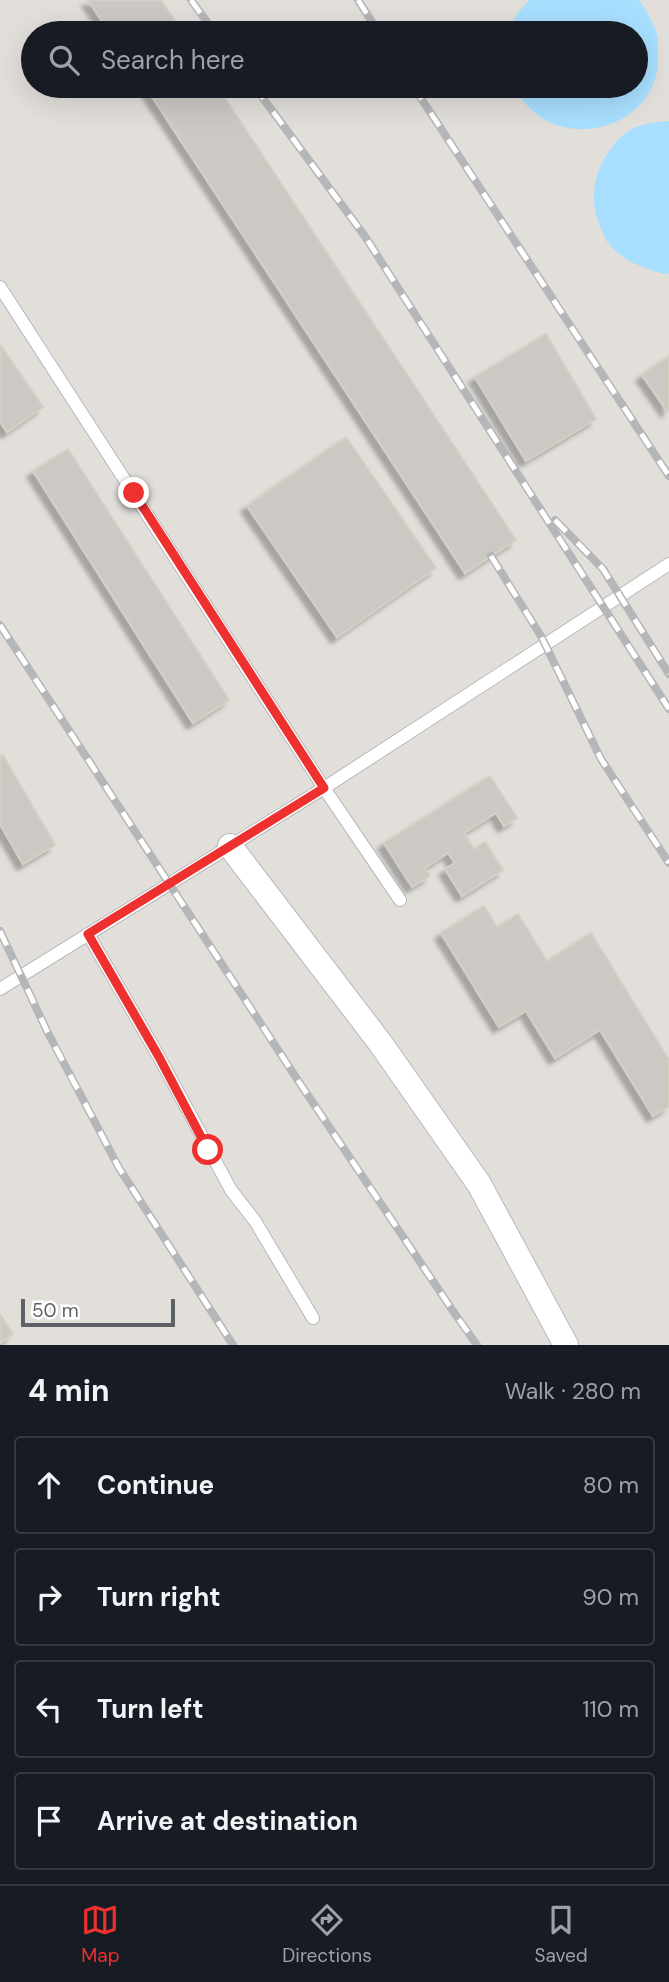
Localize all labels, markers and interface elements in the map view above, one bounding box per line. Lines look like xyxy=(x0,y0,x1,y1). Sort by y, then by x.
search box xyxy=(21,21,648,98)
icon: search xyxy=(45,41,83,79)
text: Search here xyxy=(101,43,244,77)
route end xyxy=(118,477,149,508)
route start xyxy=(192,1134,223,1165)
scale bar xyxy=(21,1296,175,1328)
text: 50 m xyxy=(32,1298,79,1323)
text: 4 min xyxy=(28,1371,110,1410)
text: Walk · 280 m xyxy=(505,1376,641,1406)
icon: ahead xyxy=(30,1466,68,1504)
text: Continue xyxy=(97,1468,214,1502)
text: 80 m xyxy=(583,1470,639,1500)
icon: right xyxy=(30,1578,68,1616)
text: Turn right xyxy=(97,1580,221,1614)
text: 90 m xyxy=(582,1582,639,1612)
icon: left xyxy=(30,1690,68,1728)
text: Turn left xyxy=(97,1692,204,1726)
text: 110 m xyxy=(582,1694,639,1724)
icon: arrive xyxy=(30,1802,68,1840)
text: Arrive at destination xyxy=(97,1804,358,1838)
tab: Map xyxy=(81,1901,120,1968)
tab: Directions xyxy=(282,1901,372,1968)
tab: Saved xyxy=(534,1901,588,1968)

